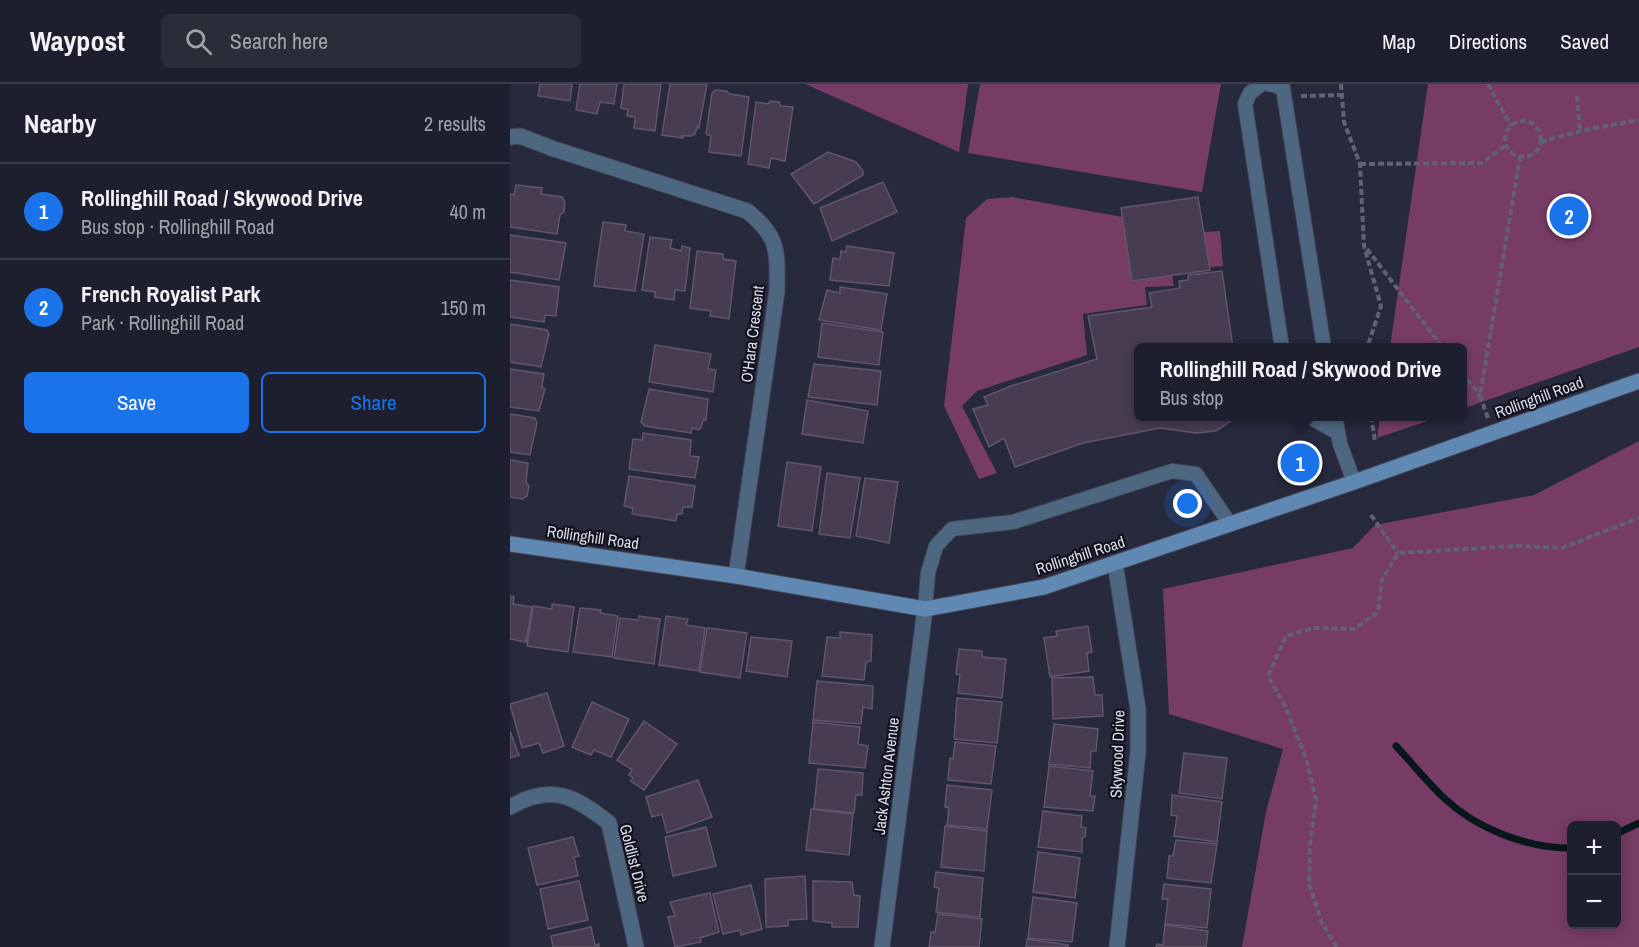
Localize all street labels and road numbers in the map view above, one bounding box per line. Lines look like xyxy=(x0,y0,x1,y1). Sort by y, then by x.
street label: O'Hara Crescent xyxy=(735,284,769,384)
street label: Rollinghill Road xyxy=(1492,371,1586,423)
street label: Rollinghill Road xyxy=(546,520,640,554)
street label: Rollinghill Road xyxy=(1033,530,1127,580)
street label: Skywood Drive xyxy=(1104,710,1130,798)
street label: Jack Ashton Avenue xyxy=(868,716,904,836)
street label: Goldlist Drive xyxy=(615,822,655,904)

